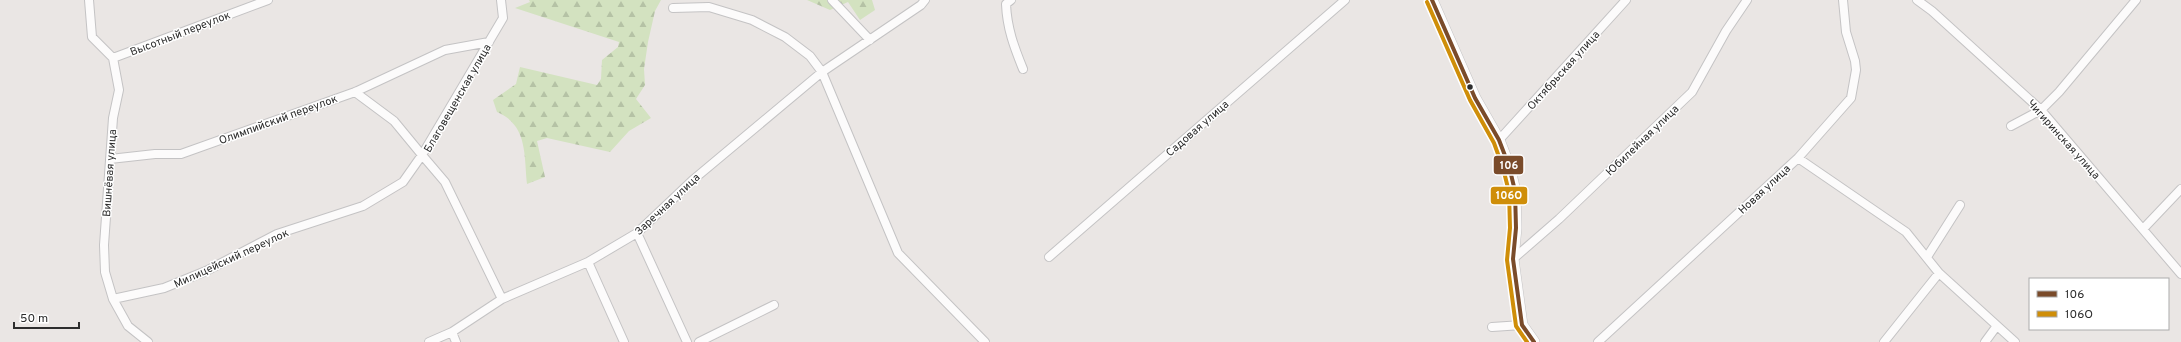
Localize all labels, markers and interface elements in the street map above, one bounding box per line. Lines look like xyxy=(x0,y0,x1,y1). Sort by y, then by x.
street label: Высотный переулок xyxy=(128,8,233,60)
street label: Октябрьская улица xyxy=(1524,28,1603,113)
street label: Благовещенская улица xyxy=(421,42,495,155)
unlabelled marker xyxy=(1465,82,1475,92)
street label: Олимпийский переулок xyxy=(217,92,339,148)
street label: Садовая улица xyxy=(1163,97,1232,160)
street label: Чигиринская улица xyxy=(2024,97,2103,183)
street label: Юбилейная улица xyxy=(1603,102,1682,179)
street label: Вишнёвая улица xyxy=(100,129,120,217)
line badge: 106 xyxy=(1493,155,1524,175)
text: 106 xyxy=(1500,159,1518,173)
street label: Новая улица xyxy=(1736,162,1794,217)
street label: Заречная улица xyxy=(632,171,703,239)
line badge: 106О xyxy=(1490,186,1528,205)
text: 106О xyxy=(1496,189,1522,203)
street label: Милицейский переулок xyxy=(172,226,291,292)
legend xyxy=(2029,278,2169,330)
text: 106 xyxy=(2065,287,2084,303)
scale bar xyxy=(14,304,79,330)
text: 106О xyxy=(2065,307,2093,323)
text: 50 m xyxy=(20,311,48,327)

